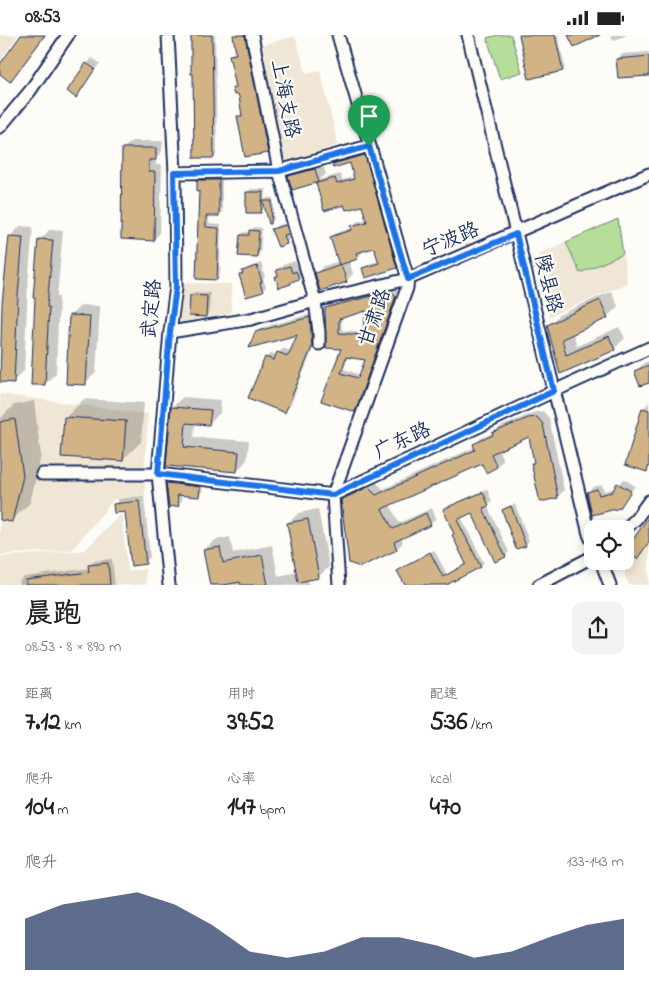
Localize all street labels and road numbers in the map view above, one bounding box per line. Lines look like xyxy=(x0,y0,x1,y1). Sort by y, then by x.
street label: 上海支路 xyxy=(262,57,306,142)
street label: 宁波路 xyxy=(418,216,485,266)
street label: 陵县路 xyxy=(526,251,569,318)
street label: 武定路 xyxy=(136,277,170,340)
street label: 甘肃路 xyxy=(353,284,400,351)
street label: 广东路 xyxy=(370,416,437,468)

